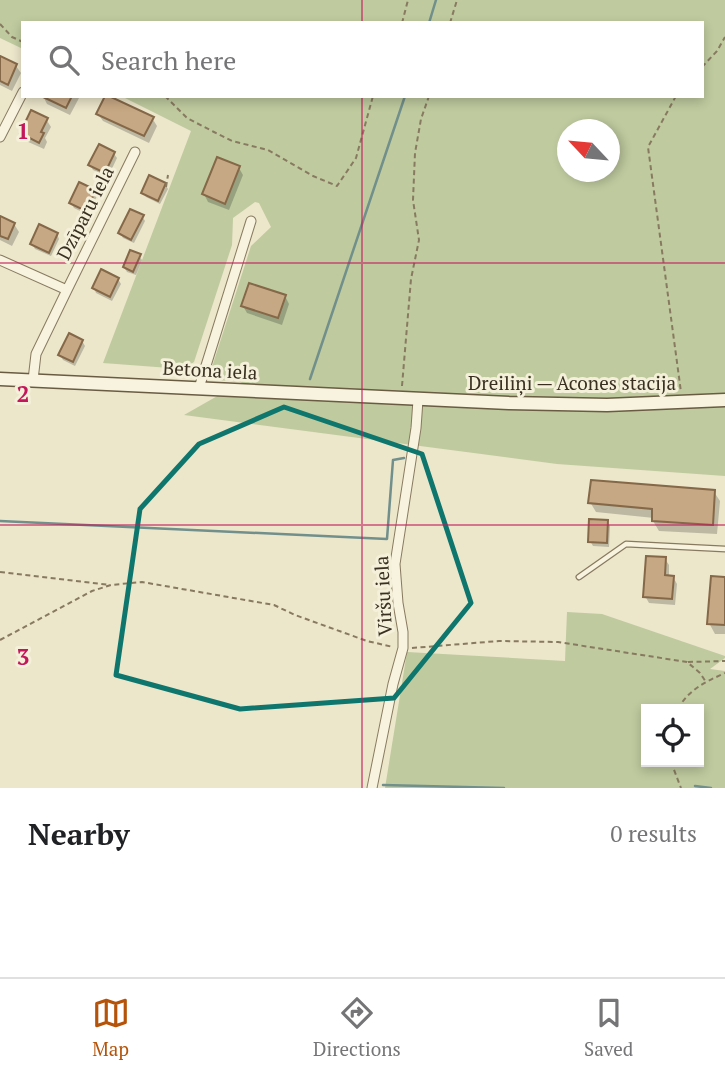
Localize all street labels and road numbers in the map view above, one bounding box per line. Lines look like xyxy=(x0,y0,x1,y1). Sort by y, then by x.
street label: Dzīparu iela xyxy=(50,161,119,264)
street label: Betona iela xyxy=(162,355,258,384)
street label: Dreiliņi — Acones stacija xyxy=(468,370,676,396)
street label: Viršu iela xyxy=(368,555,397,637)

